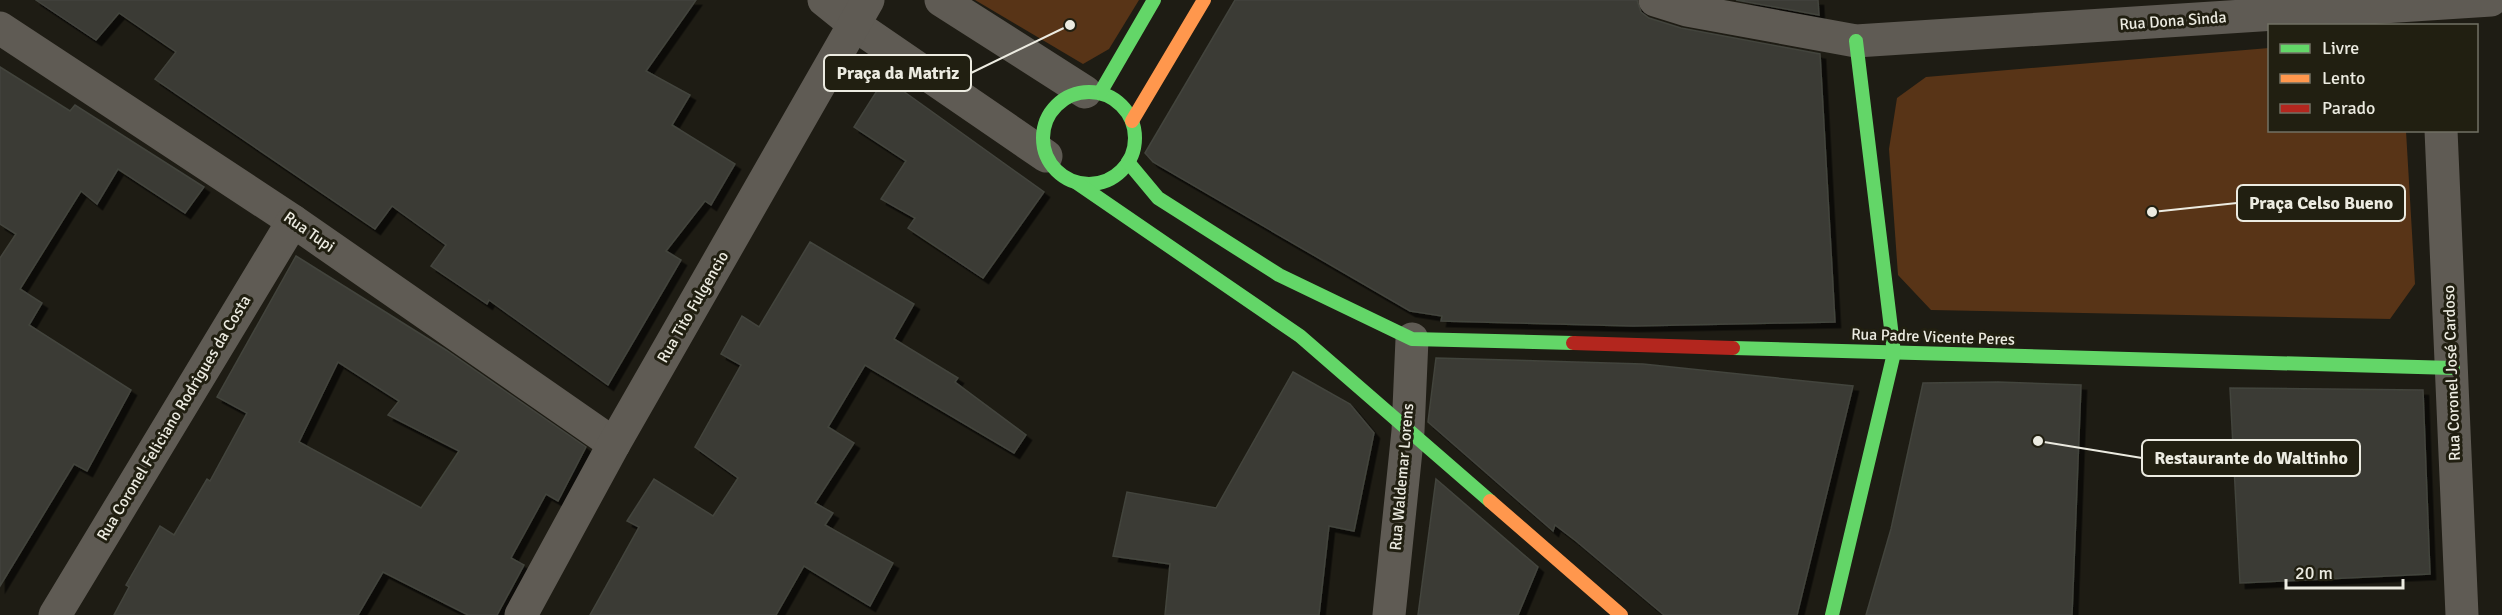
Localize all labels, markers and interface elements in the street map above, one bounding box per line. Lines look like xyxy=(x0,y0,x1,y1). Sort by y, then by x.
street label: Rua Dona Sinda xyxy=(2119,7,2227,35)
legend xyxy=(2268,24,2478,132)
text: Livre xyxy=(2322,37,2359,59)
callout: Praça da Matriz xyxy=(824,55,971,91)
text: Praça da Matriz xyxy=(837,62,959,84)
text: Lento xyxy=(2322,67,2365,89)
text: Parado xyxy=(2322,97,2375,119)
callout: Praça Celso Bueno xyxy=(2237,185,2405,221)
text: Praça Celso Bueno xyxy=(2249,192,2393,214)
street label: Rua Tupi xyxy=(280,207,338,257)
street label: Rua Tito Fulgencio xyxy=(653,247,733,367)
street label: Rua Coronel José Cardoso xyxy=(2439,285,2465,461)
street label: Rua Coronel Feliciano Rodrigues da Costa xyxy=(93,292,255,544)
street label: Rua Padre Vicente Peres xyxy=(1851,324,2015,350)
street label: Rua Waldemar Lorens xyxy=(1386,403,1418,551)
callout: Restaurante do Waltinho xyxy=(2142,440,2360,476)
text: Restaurante do Waltinho xyxy=(2154,447,2348,469)
scale bar xyxy=(2286,552,2403,590)
text: 20 m xyxy=(2295,562,2333,584)

